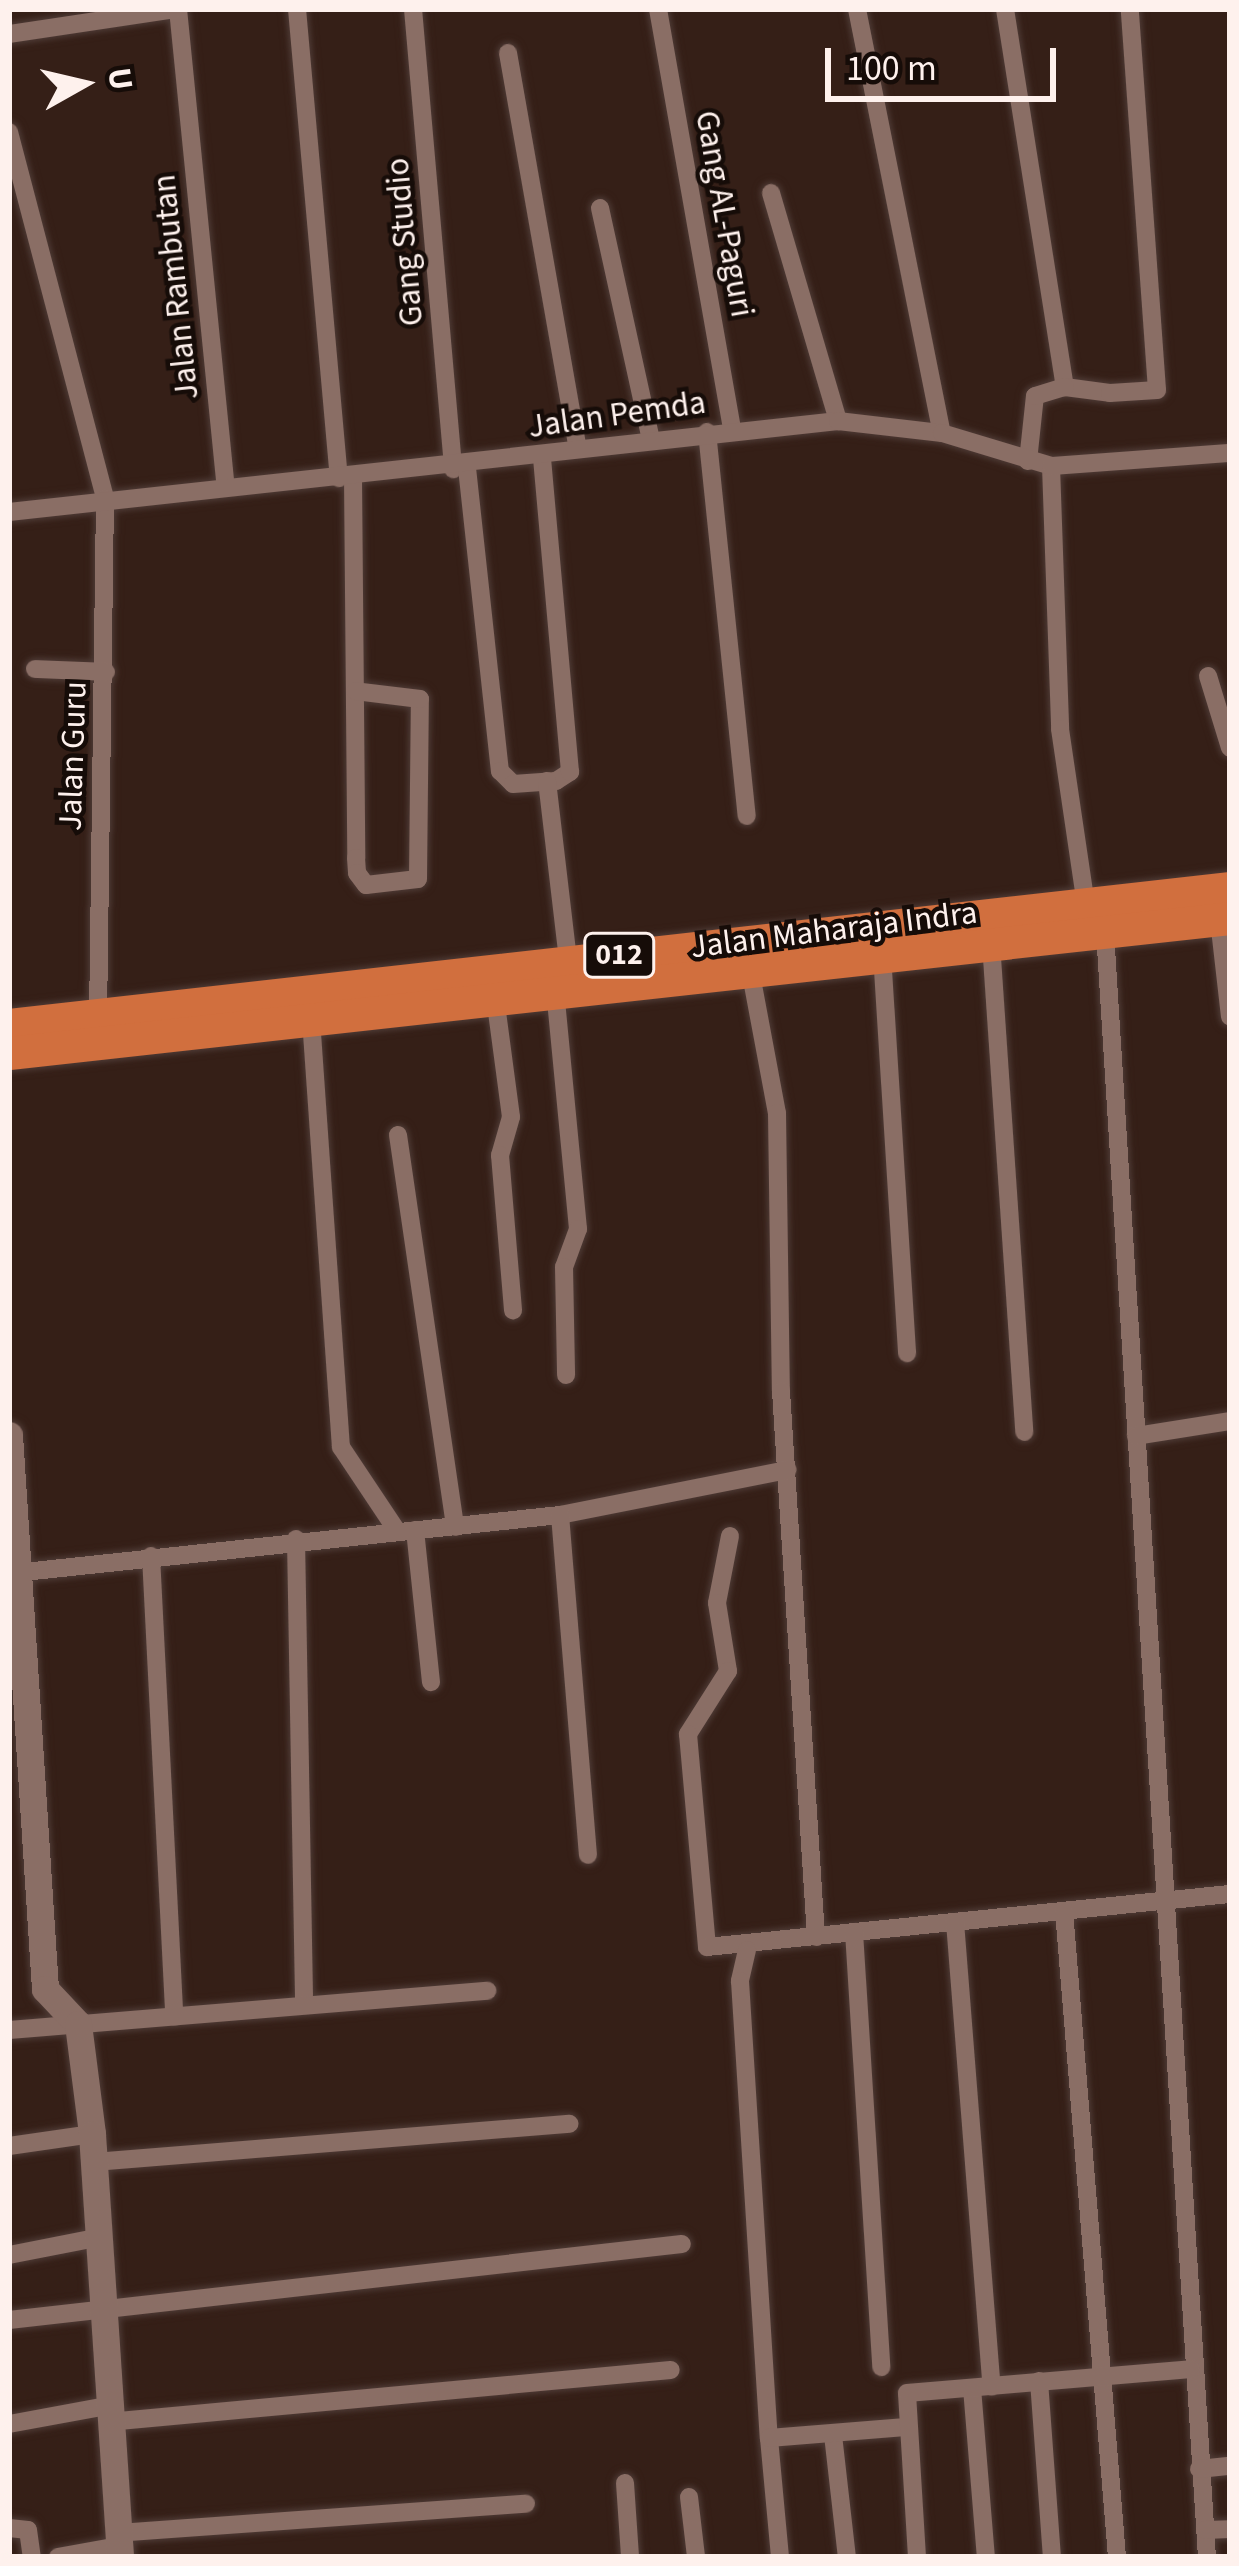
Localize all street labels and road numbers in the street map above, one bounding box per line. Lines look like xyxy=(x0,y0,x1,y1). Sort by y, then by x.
street label: Gang AL-Paguri xyxy=(686,108,762,320)
street label: Gang Studio xyxy=(378,156,432,328)
street label: Jalan Rambutan xyxy=(144,172,208,402)
street label: Jalan Pemda xyxy=(526,383,708,447)
street label: Jalan Guru xyxy=(51,680,95,832)
street label: Jalan Maharaja Indra xyxy=(688,893,980,967)
road number: 012 xyxy=(583,931,655,979)

